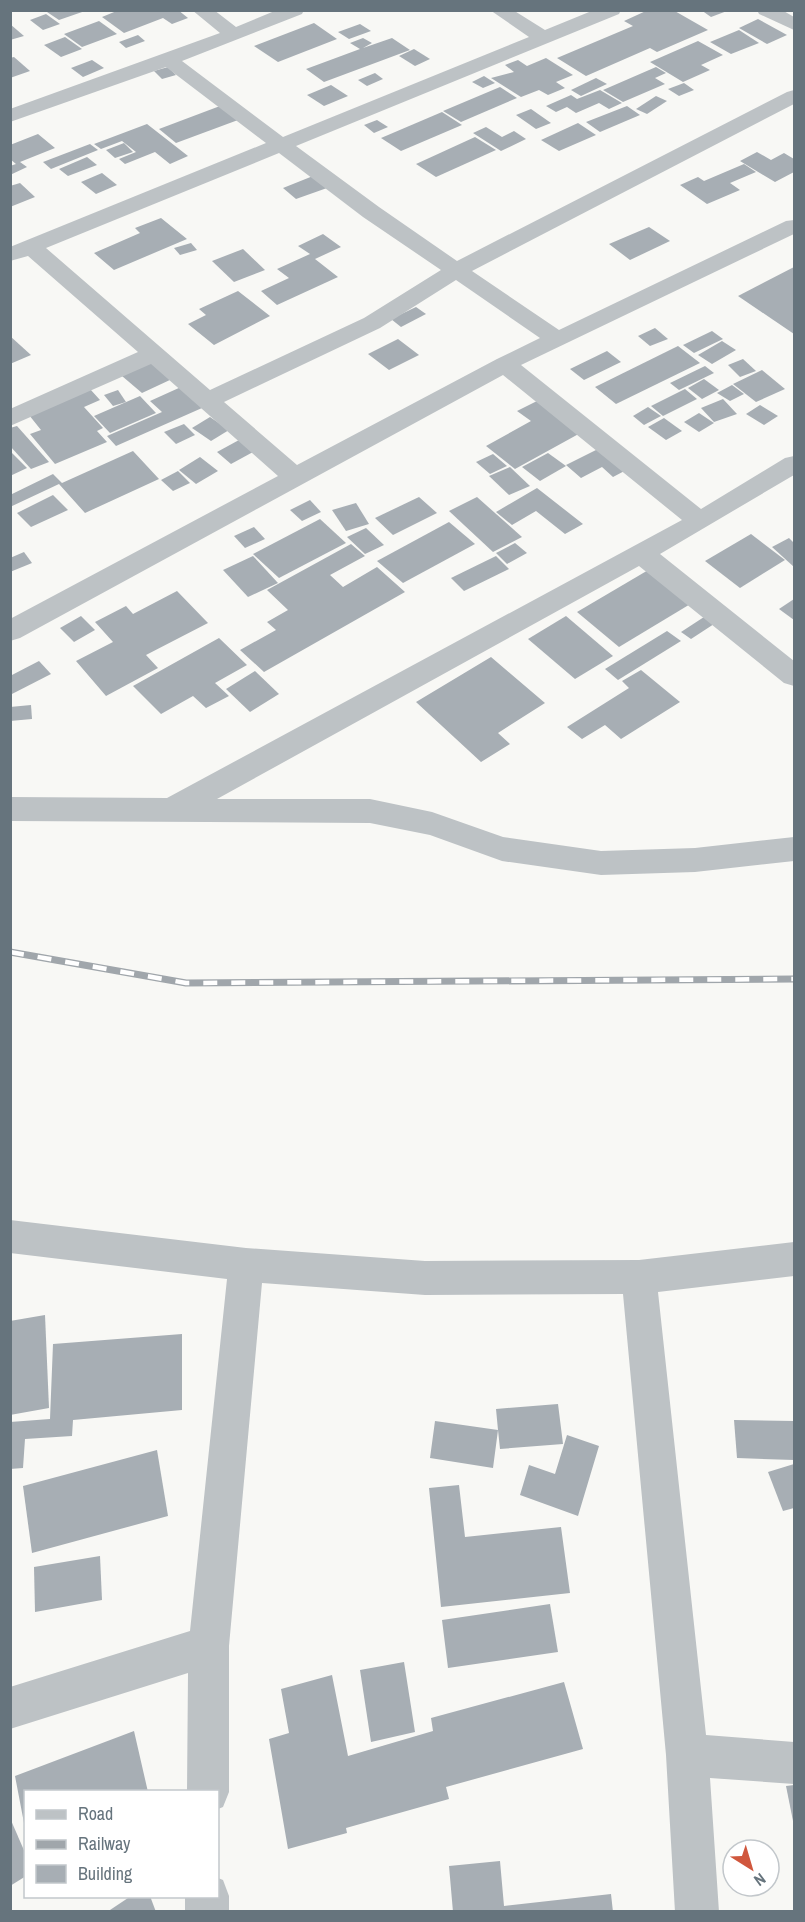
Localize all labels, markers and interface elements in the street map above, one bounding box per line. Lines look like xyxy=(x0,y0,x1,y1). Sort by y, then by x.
legend xyxy=(24,1790,219,1898)
text: Road xyxy=(78,1801,113,1826)
text: Railway xyxy=(78,1831,131,1856)
north arrow xyxy=(721,1838,781,1898)
text: Building xyxy=(78,1861,133,1886)
text: N xyxy=(750,1868,770,1892)

